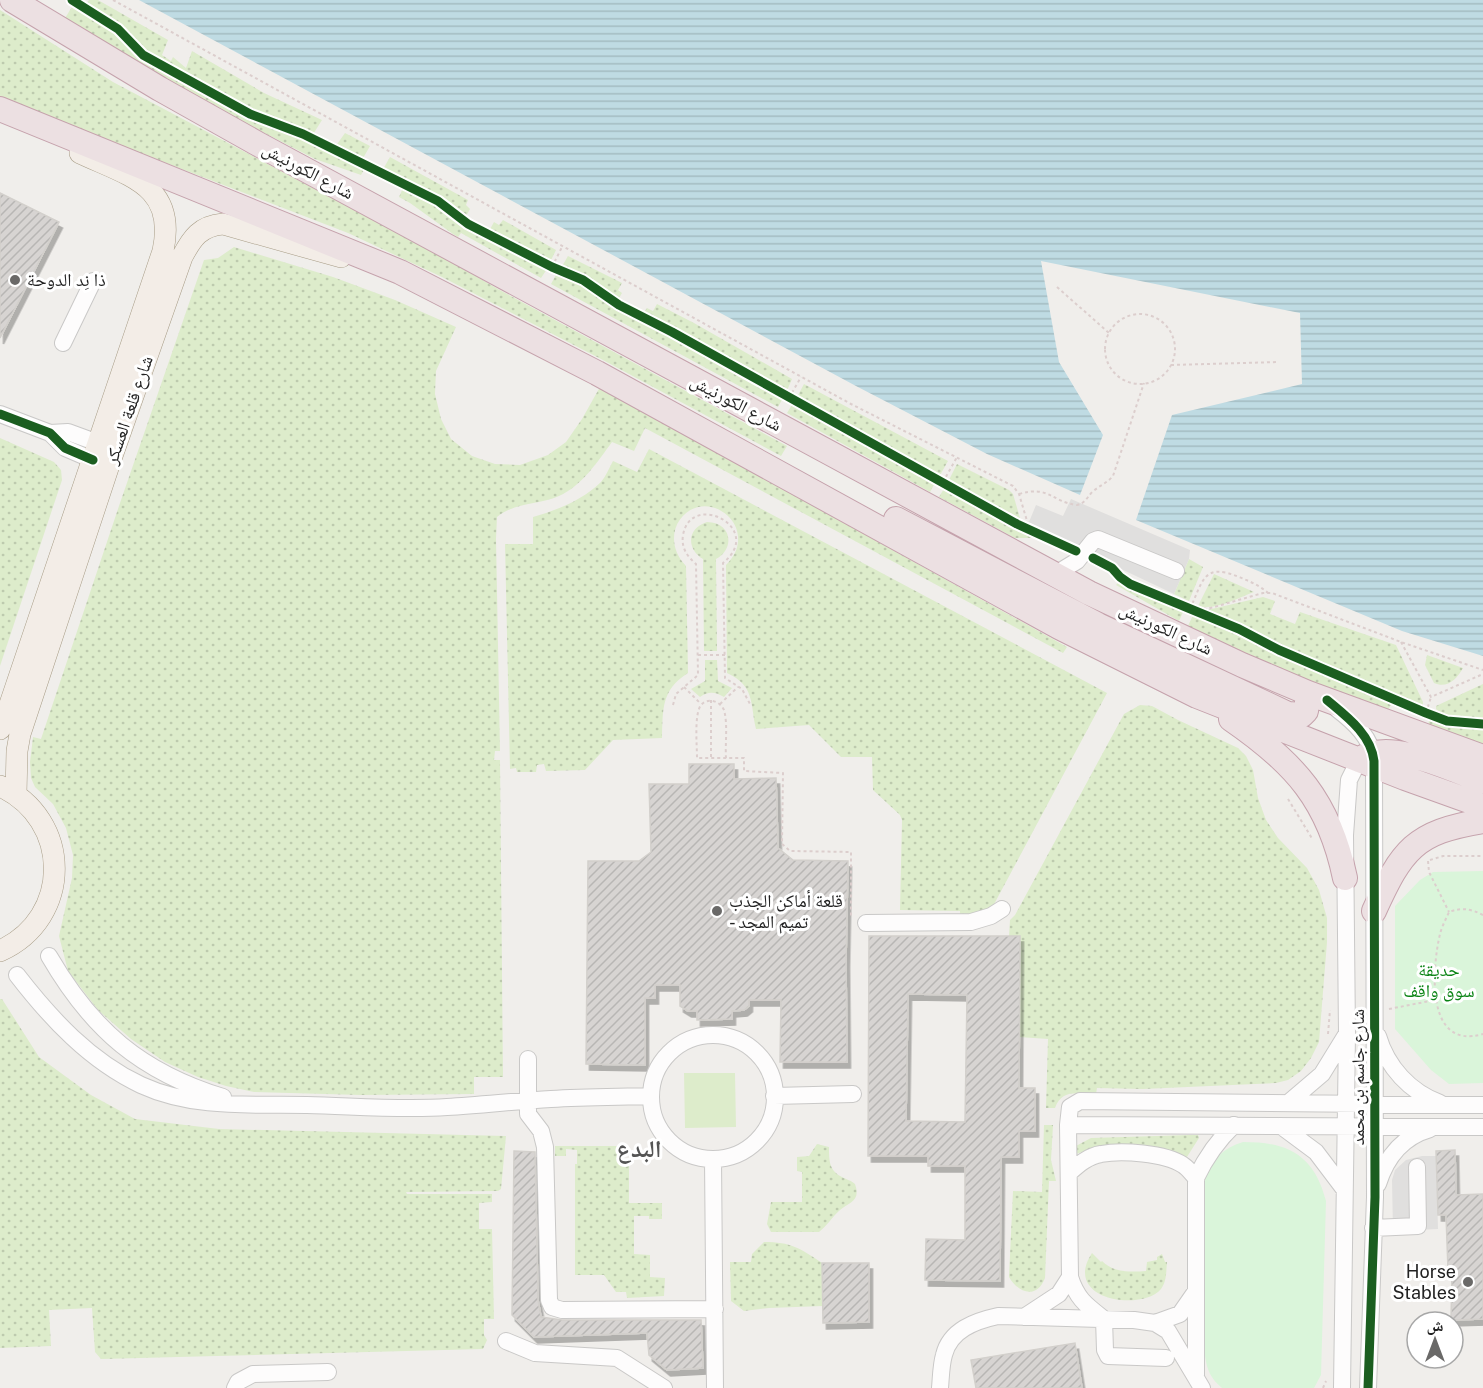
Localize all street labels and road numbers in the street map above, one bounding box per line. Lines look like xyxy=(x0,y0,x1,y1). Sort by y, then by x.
street label: شارع الكورنيش xyxy=(259,138,357,204)
street label: شارع قلعة العسكر xyxy=(100,353,158,468)
street label: شارع الكورنيش xyxy=(687,370,785,436)
street label: شارع الكورنيش xyxy=(1116,598,1216,660)
street label: شارع جاسم بن محمد xyxy=(1347,1009,1370,1145)

